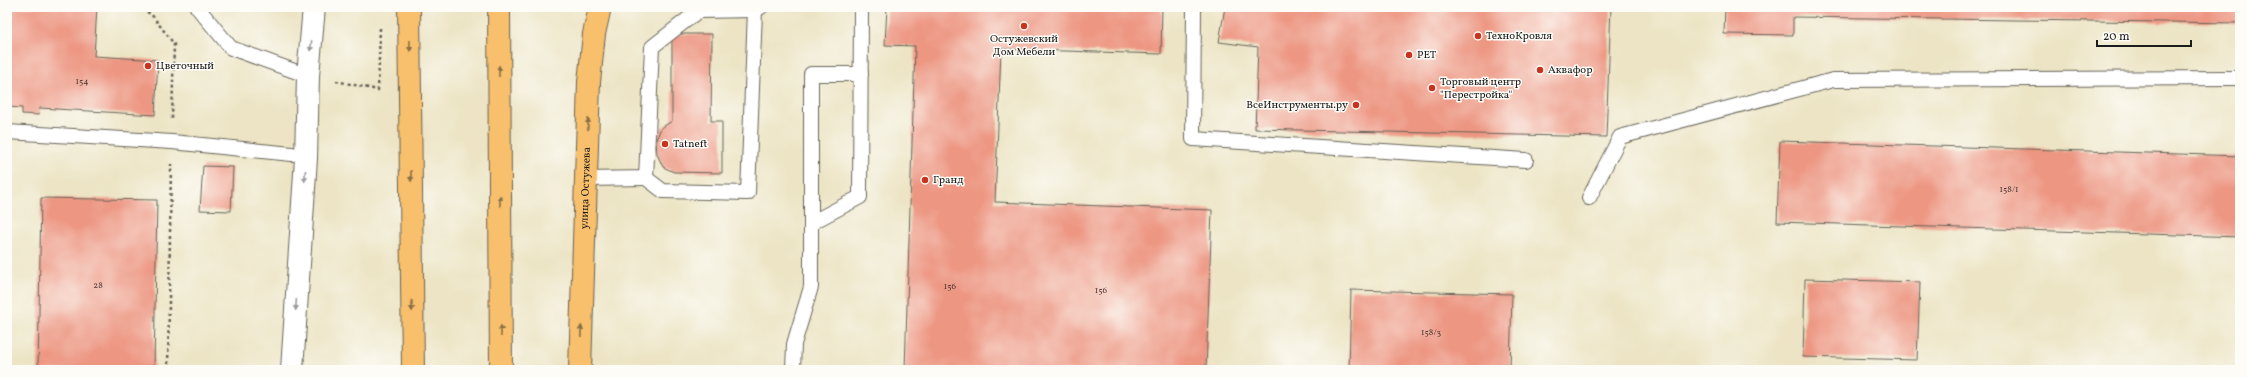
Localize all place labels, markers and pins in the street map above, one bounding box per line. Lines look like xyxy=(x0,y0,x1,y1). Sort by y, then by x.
marker: Остужевский Дом Мебели xyxy=(1019,21,1029,31)
place label: ТехноКровля xyxy=(1486,29,1552,44)
marker: ТехноКровля xyxy=(1473,31,1483,41)
place label: Остужевский Дом Мебели xyxy=(990,32,1058,60)
place label: РЕТ xyxy=(1417,48,1437,63)
marker: РЕТ xyxy=(1404,50,1414,60)
place label: Цветочный xyxy=(156,59,214,74)
marker: Цветочный xyxy=(143,61,153,71)
place label: Аквафор xyxy=(1548,63,1593,78)
marker: Аквафор xyxy=(1535,65,1545,75)
place label: Торговый центр "Перестройка" xyxy=(1440,75,1521,103)
marker: Торговый центр "Перестройка" xyxy=(1427,83,1437,93)
place label: ВсеИнструменты.ру xyxy=(1246,98,1348,113)
marker: ВсеИнструменты.ру xyxy=(1351,100,1361,110)
place label: Tatneft xyxy=(673,137,708,152)
marker: Tatneft xyxy=(660,139,670,149)
place label: Гранд xyxy=(933,173,964,188)
marker: Гранд xyxy=(920,175,930,185)

